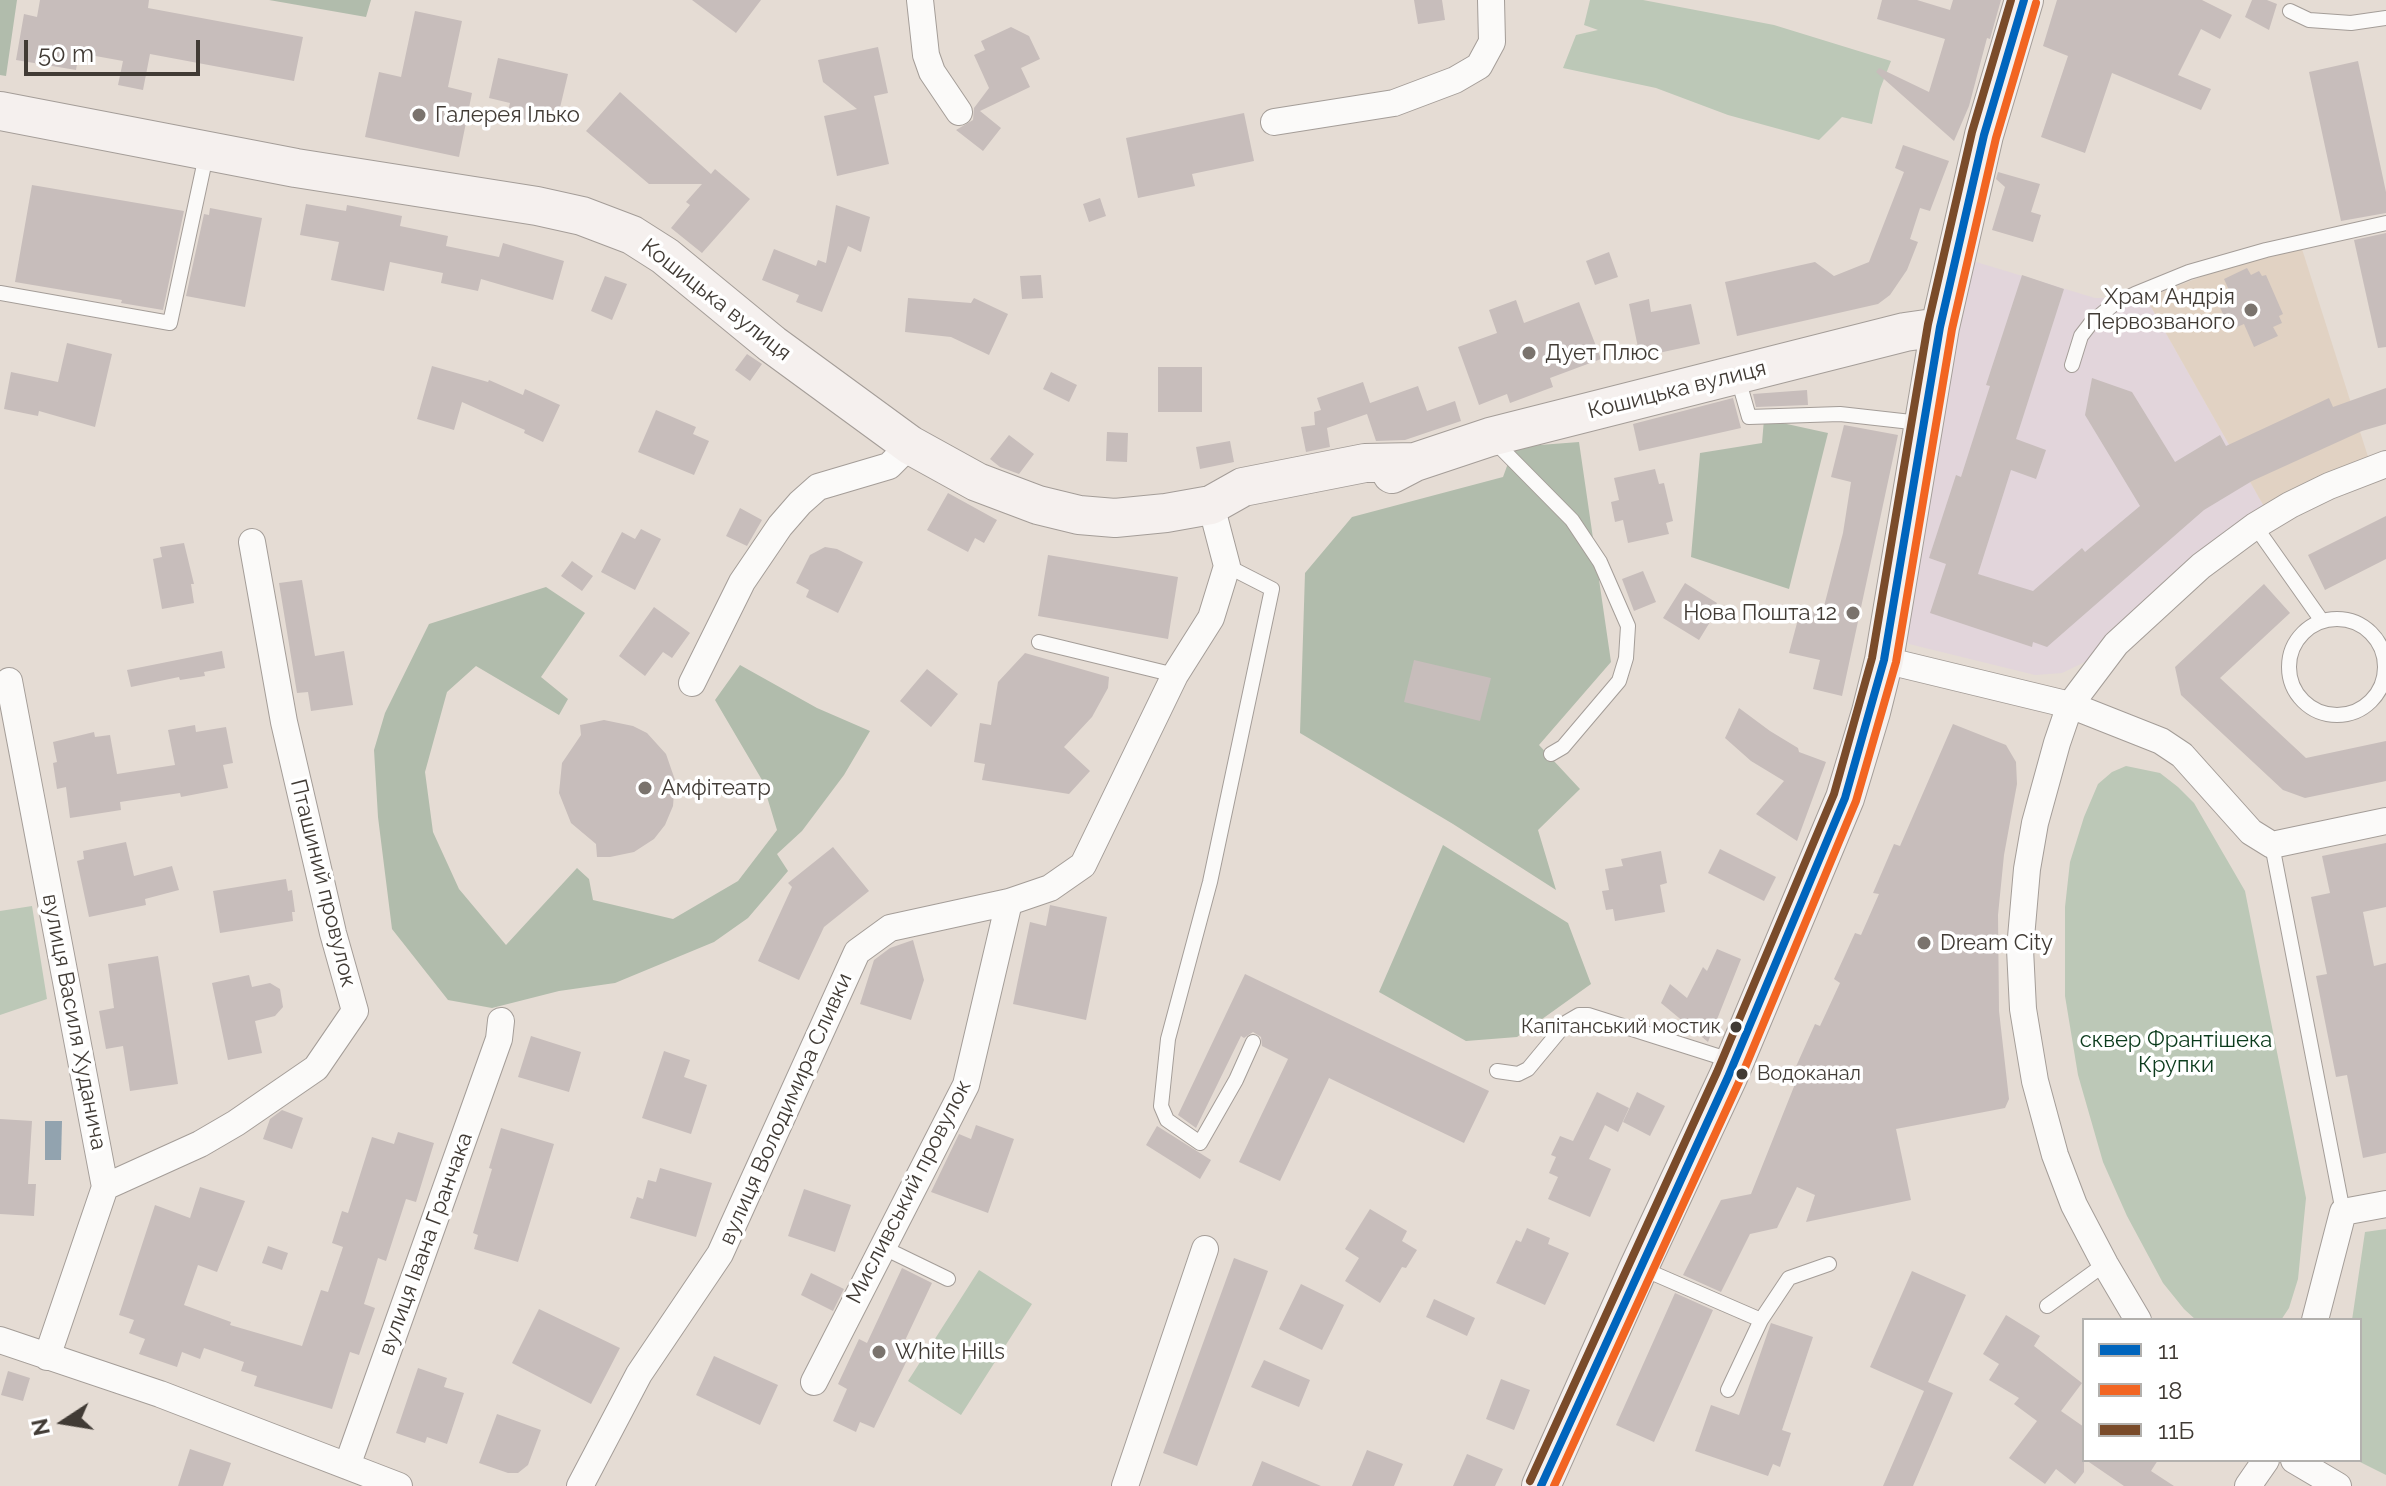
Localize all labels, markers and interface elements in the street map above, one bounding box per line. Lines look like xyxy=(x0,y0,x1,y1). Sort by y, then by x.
scale bar xyxy=(28,24,204,74)
text: 50 m xyxy=(38,39,94,68)
place label: Галерея Ілько xyxy=(435,102,580,128)
marker: Галерея Ілько xyxy=(410,106,428,124)
street label: Кошицька вулиця xyxy=(636,233,796,367)
place label: Храм Андрія Первозваного xyxy=(2086,284,2235,336)
marker: Храм Андрія Первозваного xyxy=(2242,301,2260,319)
place label: Дует Плюс xyxy=(1545,340,1659,366)
marker: Дует Плюс xyxy=(1520,344,1538,362)
street label: Кошицька вулиця xyxy=(1585,355,1769,425)
place label: Нова Пошта 12 xyxy=(1683,600,1837,626)
marker: Нова Пошта 12 xyxy=(1844,604,1862,622)
place label: Амфітеатр xyxy=(661,775,771,801)
street label: Пташиний провулок xyxy=(284,776,362,990)
marker: Амфітеатр xyxy=(636,779,654,797)
street label: вулиця Василя Худанича xyxy=(36,892,112,1152)
place label: Dream City xyxy=(1940,930,2053,956)
marker: Dream City xyxy=(1915,934,1933,952)
street label: вулиця Володимира Сливки xyxy=(714,969,858,1249)
place label: Капітанський мостик xyxy=(1521,1015,1721,1039)
marker: Капітанський мостик xyxy=(1728,1019,1744,1035)
park label: сквер Франтішека Крупки xyxy=(2080,1027,2272,1078)
place label: Водоканал xyxy=(1757,1062,1861,1086)
marker: Водоканал xyxy=(1734,1066,1750,1082)
street label: Мисливський провулок xyxy=(841,1076,977,1308)
street label: вулиця Івана Гранчака xyxy=(373,1129,479,1359)
legend xyxy=(2082,1318,2362,1462)
text: 11 xyxy=(2158,1336,2179,1365)
place label: White Hills xyxy=(895,1339,1005,1365)
marker: White Hills xyxy=(870,1343,888,1361)
text: 18 xyxy=(2158,1376,2183,1405)
north arrow xyxy=(24,1382,104,1462)
text: N xyxy=(26,1416,55,1438)
text: 11Б xyxy=(2158,1416,2194,1445)

